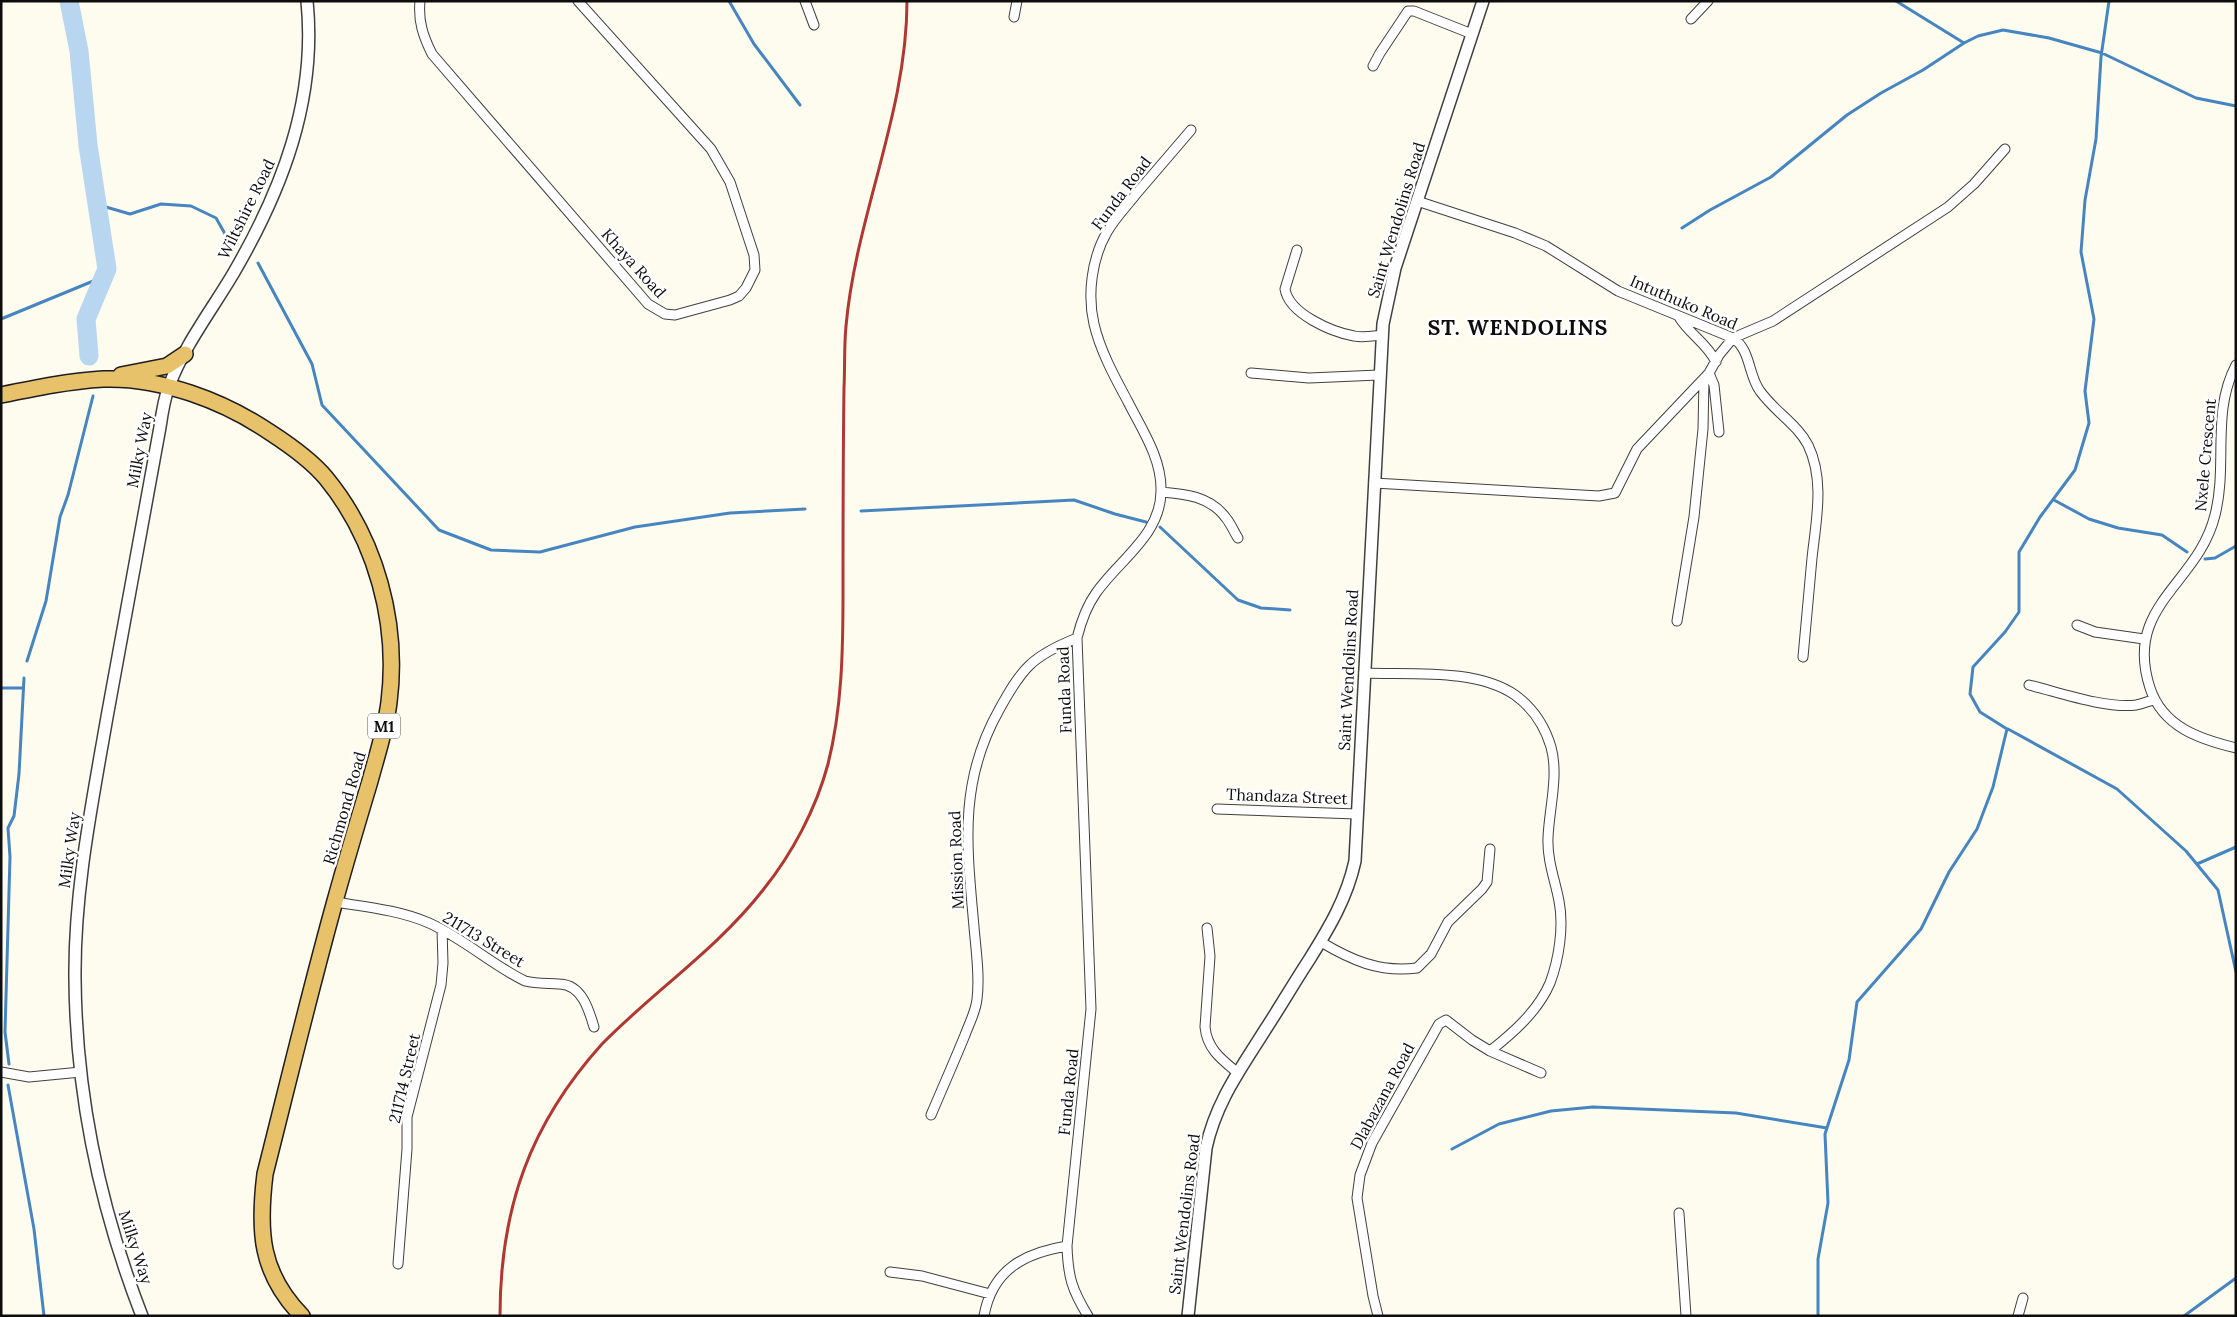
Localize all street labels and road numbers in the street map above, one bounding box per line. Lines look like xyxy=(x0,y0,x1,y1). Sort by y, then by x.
street label: Saint Wendolins Road xyxy=(1363,139,1429,300)
street label: Funda Road xyxy=(1087,152,1155,234)
street label: Wiltshire Road xyxy=(213,155,279,262)
street label: Khaya Road xyxy=(598,224,671,302)
street label: Intuthuko Road xyxy=(1627,270,1741,334)
street label: Nxele Crescent xyxy=(2190,397,2220,512)
street label: Milky Way xyxy=(122,410,156,490)
street label: Saint Wendolins Road xyxy=(1334,588,1362,751)
street label: Funda Road xyxy=(1052,646,1076,734)
road number: M1 xyxy=(368,714,400,738)
street label: Richmond Road xyxy=(318,749,370,867)
street label: Thandaza Street xyxy=(1226,784,1349,808)
street label: Milky Way xyxy=(54,810,84,889)
street label: Mission Road xyxy=(944,810,968,910)
street label: 211713 Street xyxy=(439,907,529,972)
street label: 211714 Street xyxy=(384,1030,424,1125)
street label: Dlabazana Road xyxy=(1346,1039,1419,1153)
street label: Funda Road xyxy=(1054,1047,1083,1136)
street label: Saint Wendolins Road xyxy=(1164,1132,1204,1295)
street label: Milky Way xyxy=(115,1207,158,1287)

